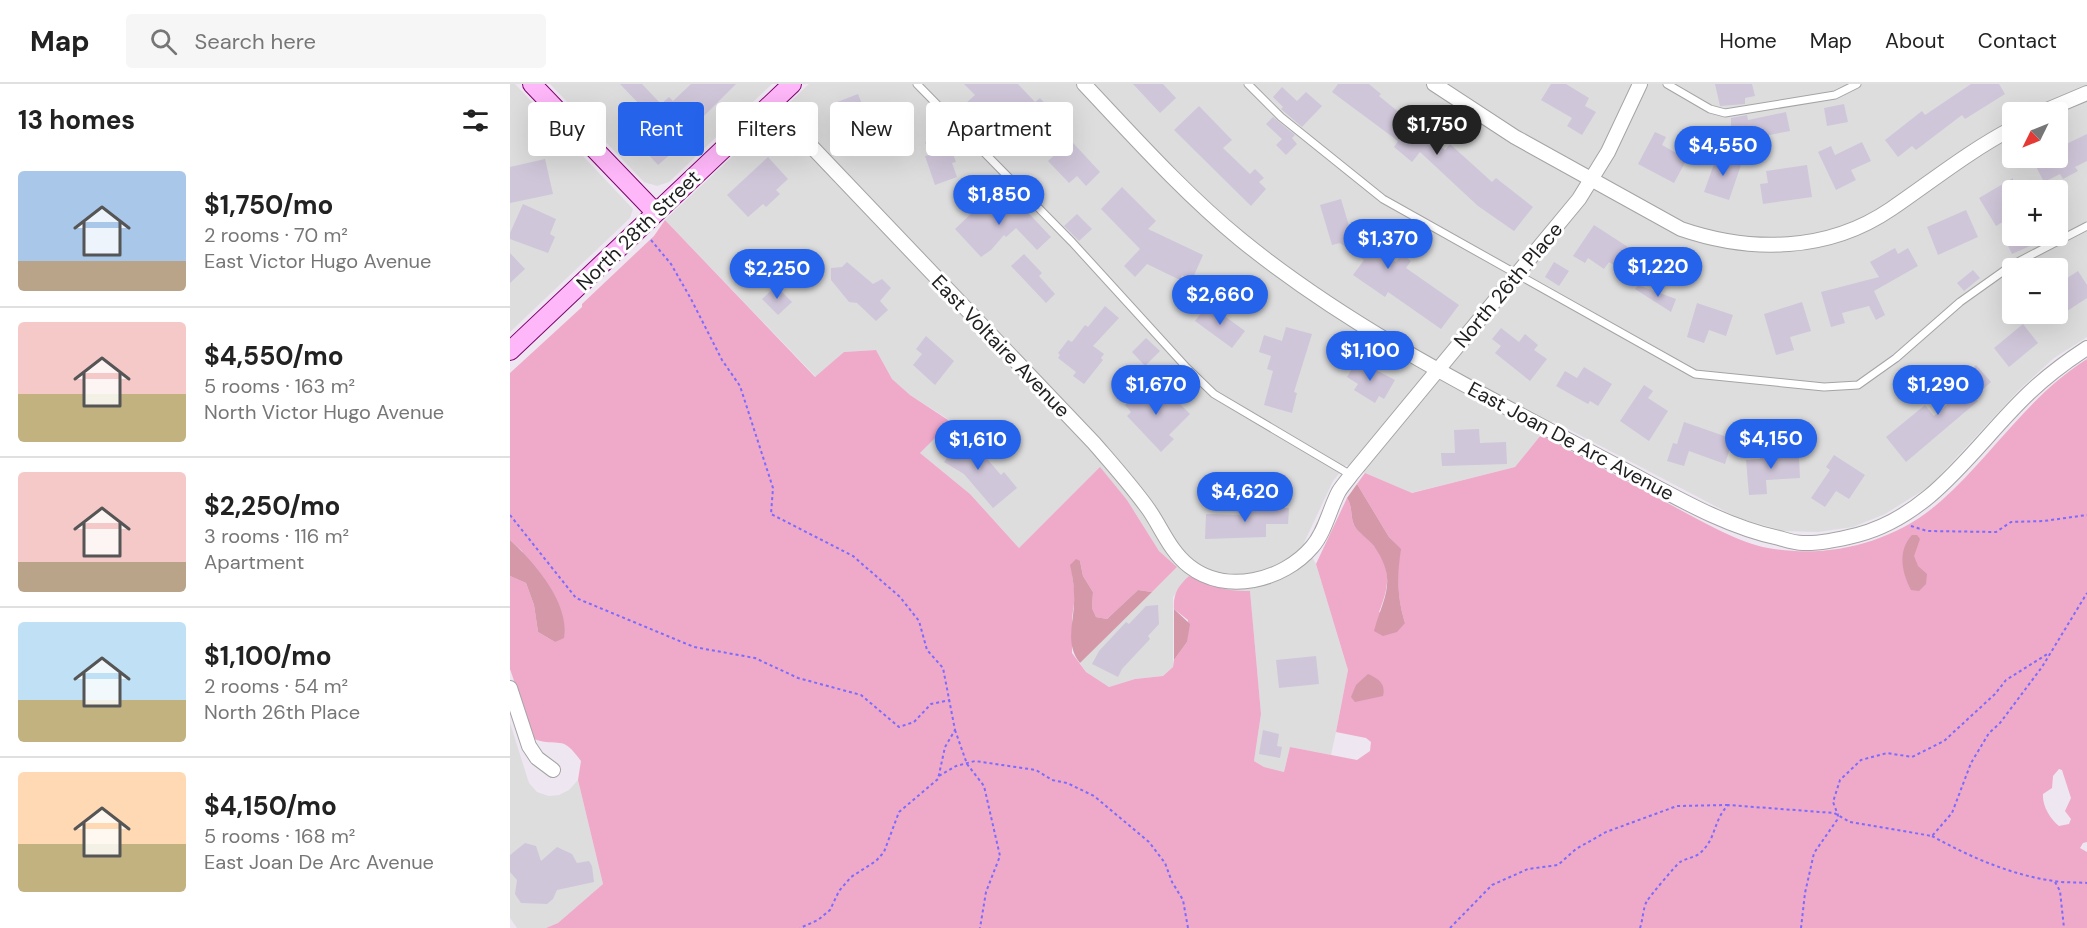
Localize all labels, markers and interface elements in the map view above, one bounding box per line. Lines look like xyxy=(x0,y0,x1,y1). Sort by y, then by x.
search box xyxy=(126,14,546,68)
text: Map xyxy=(30,23,90,60)
icon: search xyxy=(147,25,180,58)
text: Search here xyxy=(195,27,316,56)
text: Home xyxy=(1719,27,1777,55)
text: Map xyxy=(1810,27,1852,55)
text: About xyxy=(1885,27,1945,55)
text: Contact xyxy=(1978,27,2057,55)
chip: Buy xyxy=(528,102,606,156)
chip: Rent xyxy=(618,102,704,156)
chip: Filters xyxy=(716,102,818,156)
chip: New xyxy=(830,102,914,156)
chip: Apartment xyxy=(926,102,1073,156)
north arrow xyxy=(2002,102,2068,168)
map controls xyxy=(2002,102,2068,324)
text: 13 homes xyxy=(18,103,135,137)
icon: filters xyxy=(459,104,492,137)
pin: $1,750 xyxy=(1388,105,1486,156)
text: $1,750 xyxy=(1406,111,1468,137)
pin: $4,550 xyxy=(1674,126,1772,177)
text: $4,550 xyxy=(1689,132,1757,158)
street label: North 28th Street xyxy=(571,164,706,296)
pin: $1,850 xyxy=(950,175,1048,226)
button: + xyxy=(2002,180,2068,246)
text: $1,850 xyxy=(967,181,1031,207)
text: $1,750/mo xyxy=(204,188,333,222)
icon: home xyxy=(66,195,138,267)
street label: North 26th Place xyxy=(1448,217,1568,353)
pin: $1,370 xyxy=(1339,219,1437,270)
text: 2 rooms · 70 m² xyxy=(204,222,348,248)
text: $1,370 xyxy=(1358,225,1418,251)
pin: $1,220 xyxy=(1609,247,1707,298)
text: East Victor Hugo Avenue xyxy=(204,248,431,274)
pin: $2,250 xyxy=(728,249,826,300)
text: $1,220 xyxy=(1627,253,1689,279)
text: $2,250 xyxy=(744,255,810,281)
button: − xyxy=(2002,258,2068,324)
street label: East Voltaire Avenue xyxy=(926,269,1076,423)
pin: $2,660 xyxy=(1171,275,1269,326)
text: $2,660 xyxy=(1186,281,1254,307)
pin: $1,100 xyxy=(1321,331,1419,382)
text: $1,100 xyxy=(1340,337,1400,363)
text: $4,550/mo xyxy=(204,339,344,373)
icon: home xyxy=(66,346,138,418)
pin: $1,670 xyxy=(1107,365,1205,416)
pin: $1,290 xyxy=(1889,365,1987,416)
text: $1,670 xyxy=(1125,371,1187,397)
text: $1,290 xyxy=(1907,371,1969,397)
text: 5 rooms · 163 m² xyxy=(204,373,355,399)
street label: East Joan De Arc Avenue xyxy=(1463,376,1679,506)
text: North Victor Hugo Avenue xyxy=(204,399,444,425)
pin: $4,150 xyxy=(1722,419,1820,470)
pin: $1,610 xyxy=(929,420,1027,471)
text: $4,150 xyxy=(1739,425,1803,451)
text: $1,610 xyxy=(949,426,1007,452)
pin: $4,620 xyxy=(1196,472,1294,523)
text: $4,620 xyxy=(1211,478,1279,504)
text: $2,250/mo xyxy=(204,489,340,523)
icon: home xyxy=(66,496,138,568)
text: 3 rooms · 116 m² xyxy=(204,523,349,549)
text: Apartment xyxy=(204,549,304,575)
text: $1,100/mo xyxy=(204,639,332,673)
icon: home xyxy=(66,646,138,718)
text: 2 rooms · 54 m² xyxy=(204,673,348,699)
text: North 26th Place xyxy=(204,699,360,725)
text: $4,150/mo xyxy=(204,789,337,823)
icon: home xyxy=(66,796,138,868)
text: 5 rooms · 168 m² xyxy=(204,823,355,849)
text: East Joan De Arc Avenue xyxy=(204,849,434,875)

